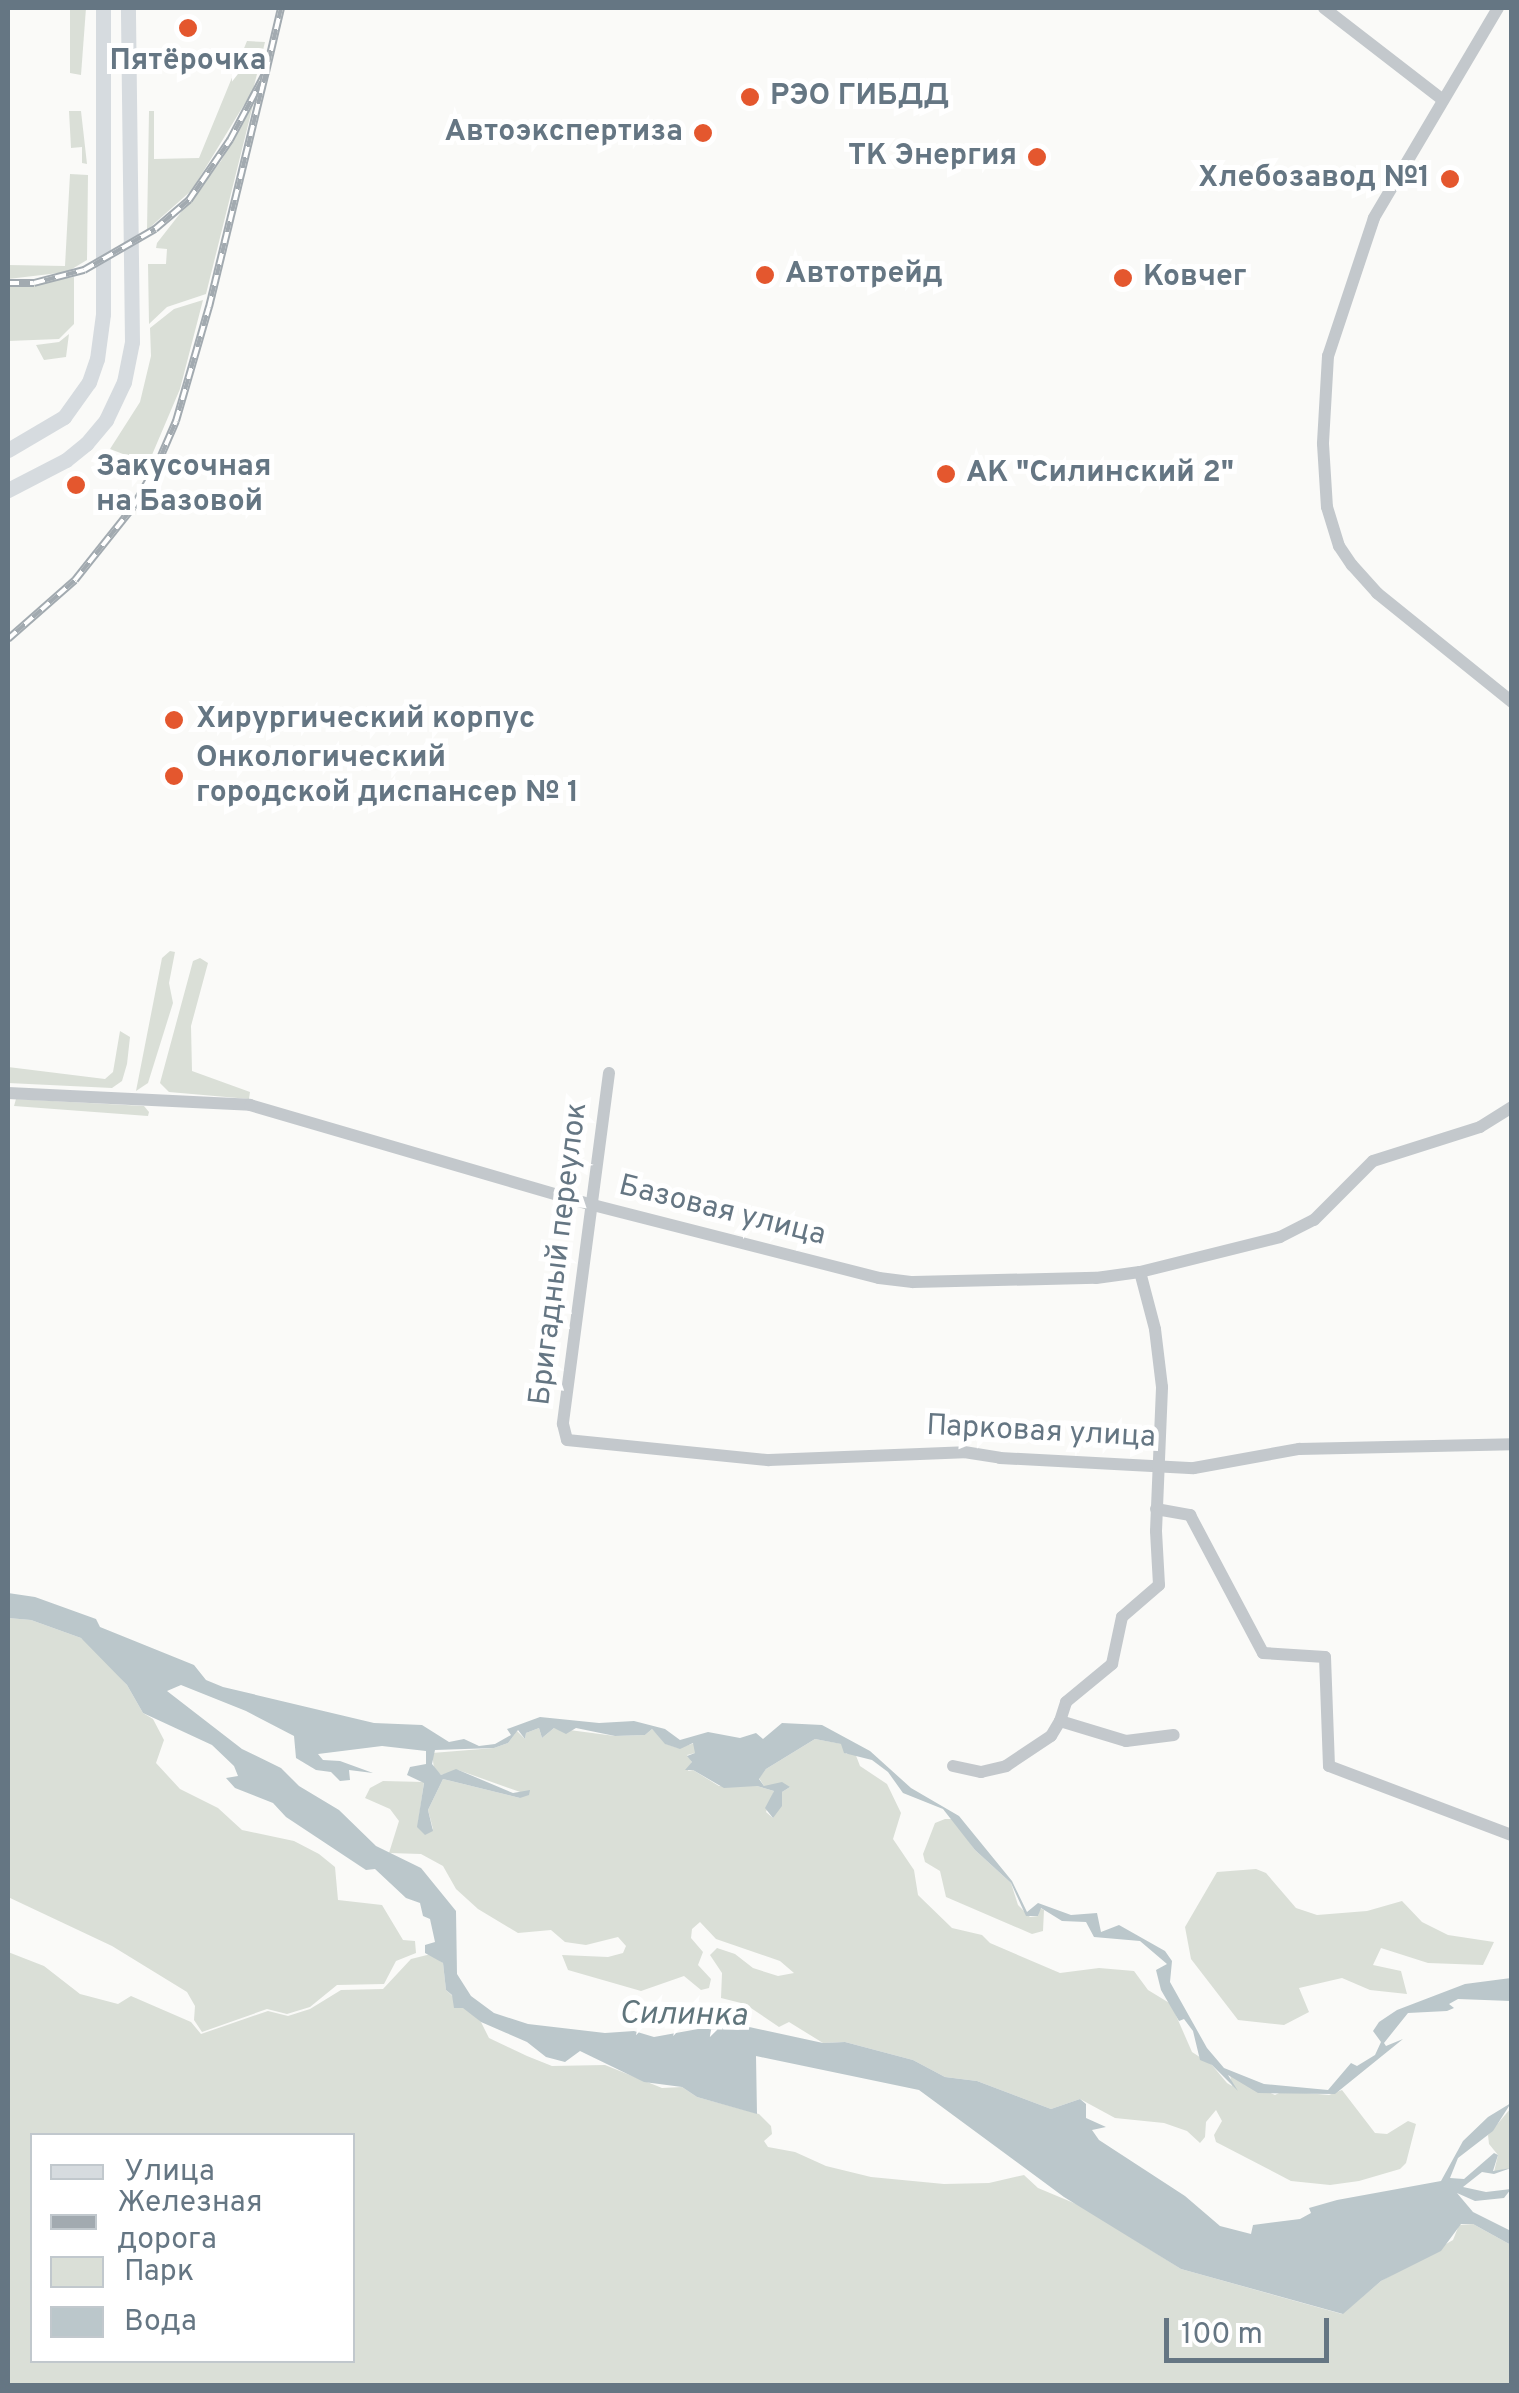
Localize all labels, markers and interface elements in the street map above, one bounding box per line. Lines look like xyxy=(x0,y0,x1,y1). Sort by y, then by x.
marker: Пятёрочка xyxy=(177,17,199,39)
place label: Пятёрочка xyxy=(110,44,266,80)
place label: РЭО ГИБДД xyxy=(770,79,949,115)
marker: РЭО ГИБДД xyxy=(739,86,761,108)
place label: Автоэкспертиза xyxy=(444,115,683,151)
marker: Автоэкспертиза xyxy=(692,122,714,144)
place label: ТК Энергия xyxy=(848,139,1017,175)
marker: ТК Энергия xyxy=(1026,146,1048,168)
place label: Хлебозавод №1 xyxy=(1198,161,1430,197)
marker: Хлебозавод №1 xyxy=(1439,168,1461,190)
place label: Автотрейд xyxy=(785,257,943,293)
place label: Ковчег xyxy=(1143,260,1247,296)
marker: Автотрейд xyxy=(754,264,776,286)
marker: Ковчег xyxy=(1112,267,1134,289)
place label: Закусочная на Базовой xyxy=(96,450,271,520)
place label: АК "Силинский 2" xyxy=(966,456,1234,492)
marker: АК "Силинский 2" xyxy=(935,463,957,485)
marker: Закусочная на Базовой xyxy=(65,474,87,496)
place label: Хирургический корпус xyxy=(196,702,535,738)
marker: Хирургический корпус xyxy=(161,707,187,733)
place label: Онкологический городской диспансер № 1 xyxy=(196,741,579,812)
marker: Онкологический городской диспансер № 1 xyxy=(161,763,187,789)
street label: Бригадный переулок xyxy=(524,1100,596,1408)
street label: Базовая улица xyxy=(615,1169,829,1255)
street label: Парковая улица xyxy=(925,1409,1157,1457)
water label: Силинка xyxy=(619,1996,747,2036)
legend xyxy=(30,2133,355,2363)
text: Улица xyxy=(124,2154,215,2191)
text: Железная дорога xyxy=(117,2185,263,2259)
text: Парк xyxy=(124,2254,194,2291)
scale bar xyxy=(1169,2298,1334,2360)
text: Вода xyxy=(124,2304,197,2341)
text: 100 m xyxy=(1181,2317,1263,2354)

